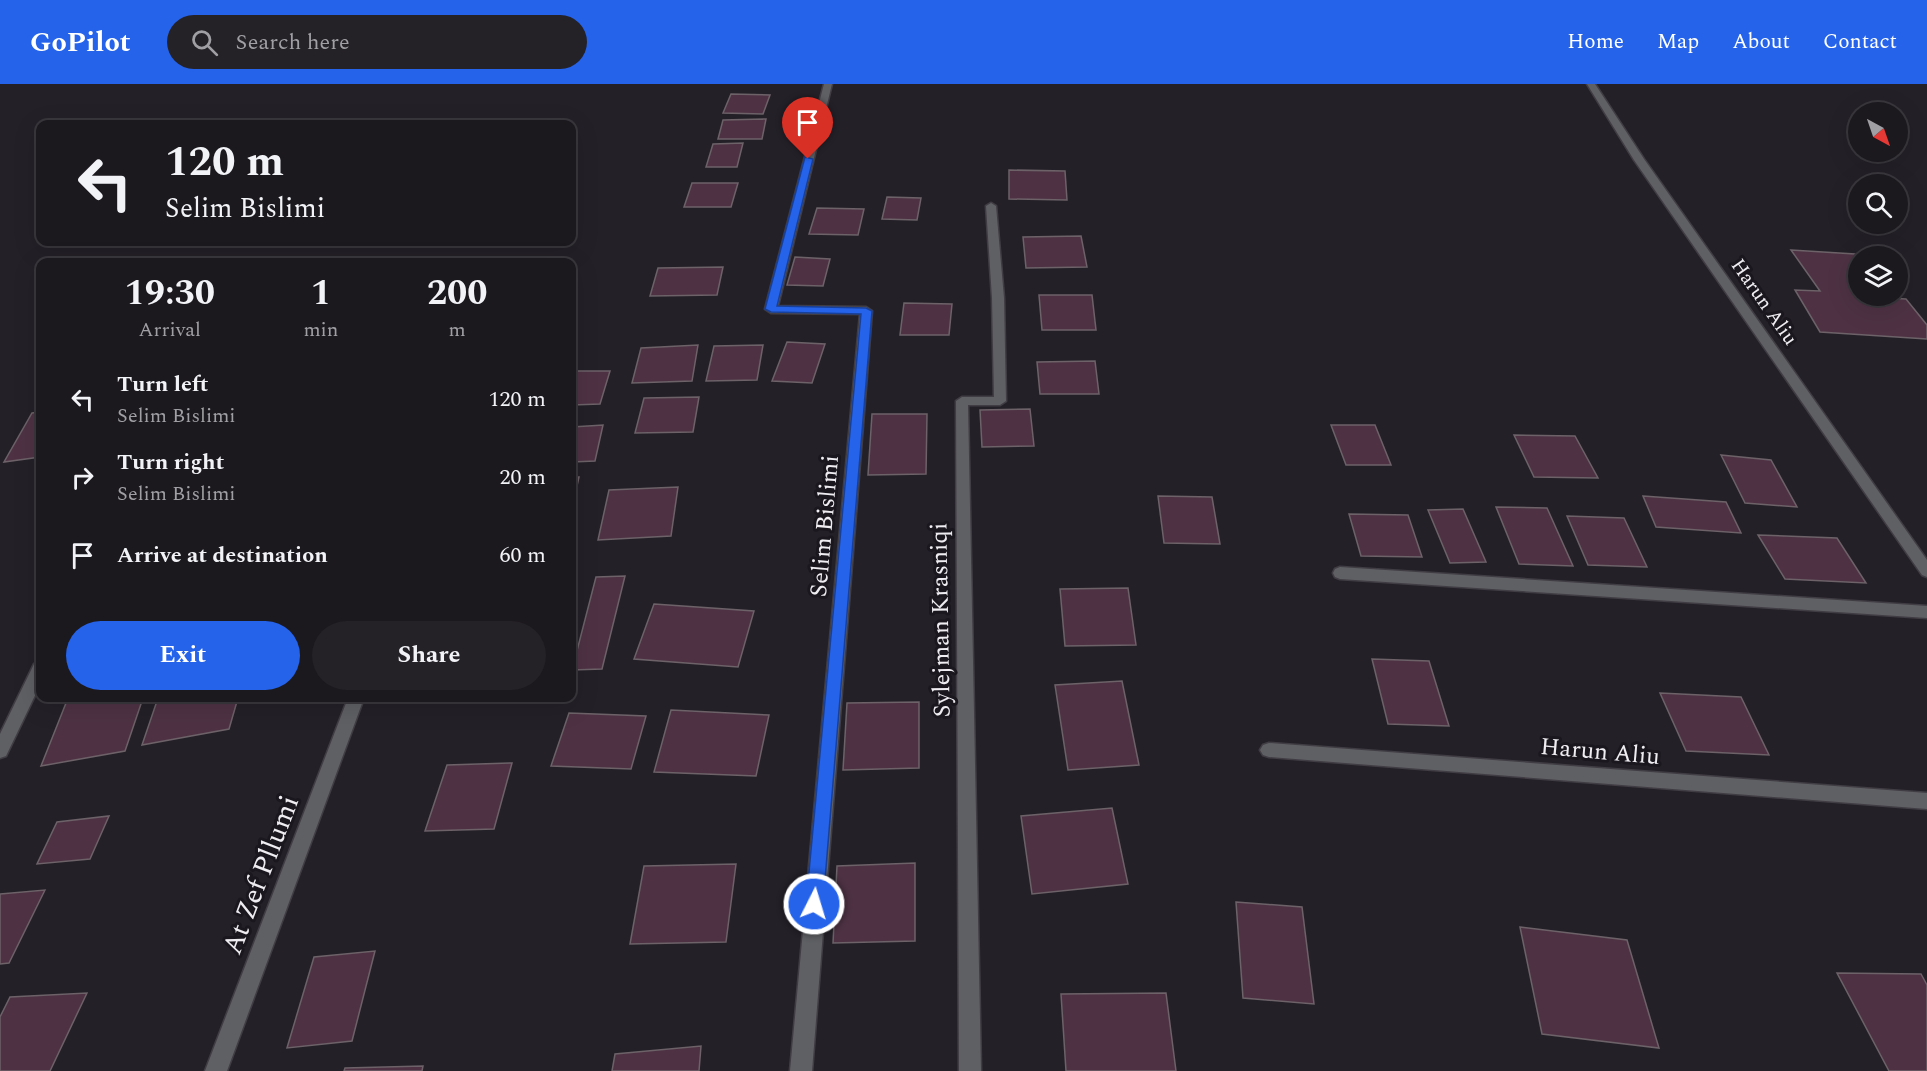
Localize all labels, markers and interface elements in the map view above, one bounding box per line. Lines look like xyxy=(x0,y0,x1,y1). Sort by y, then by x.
search box xyxy=(167,15,587,69)
text: GoPilot xyxy=(30,21,131,64)
icon: search xyxy=(188,26,221,59)
text: Search here xyxy=(236,26,350,59)
text: Home xyxy=(1567,26,1624,58)
text: Map xyxy=(1657,26,1699,58)
text: About xyxy=(1732,26,1790,58)
text: Contact xyxy=(1823,26,1897,58)
pin xyxy=(782,97,833,159)
north arrow xyxy=(1848,102,1908,162)
map controls xyxy=(1848,102,1908,306)
icon: arrive xyxy=(791,106,824,139)
text: 120 m xyxy=(165,131,284,194)
icon: left xyxy=(66,144,144,222)
button: search xyxy=(1848,174,1908,234)
text: Selim Bislimi xyxy=(165,188,325,230)
button: layers xyxy=(1848,246,1908,306)
street label: Harun Aliu xyxy=(1723,252,1805,352)
text: 19:30 xyxy=(124,266,215,321)
text: 1 xyxy=(311,266,331,321)
text: 200 xyxy=(427,266,487,321)
text: Arrival xyxy=(139,315,201,345)
text: min xyxy=(303,315,338,345)
text: m xyxy=(449,315,466,345)
text: Turn left xyxy=(117,368,209,401)
icon: left xyxy=(66,383,99,416)
text: 120 m xyxy=(489,383,546,416)
text: Selim Bislimi xyxy=(117,401,236,431)
text: Turn right xyxy=(117,446,224,479)
street label: Selim Bislimi xyxy=(801,454,849,598)
icon: right xyxy=(66,461,99,494)
text: 20 m xyxy=(500,461,546,494)
text: Selim Bislimi xyxy=(117,479,236,509)
street label: Sylejman Krasniqi xyxy=(921,522,961,718)
icon: arrive xyxy=(66,539,99,572)
text: Arrive at destination xyxy=(117,539,328,572)
text: 60 m xyxy=(500,539,546,572)
button: Exit xyxy=(66,621,300,690)
button: Share xyxy=(312,621,546,690)
street label: Harun Aliu xyxy=(1539,729,1661,775)
street label: At Zef Pllumi xyxy=(211,789,311,961)
position arrow xyxy=(782,872,846,936)

